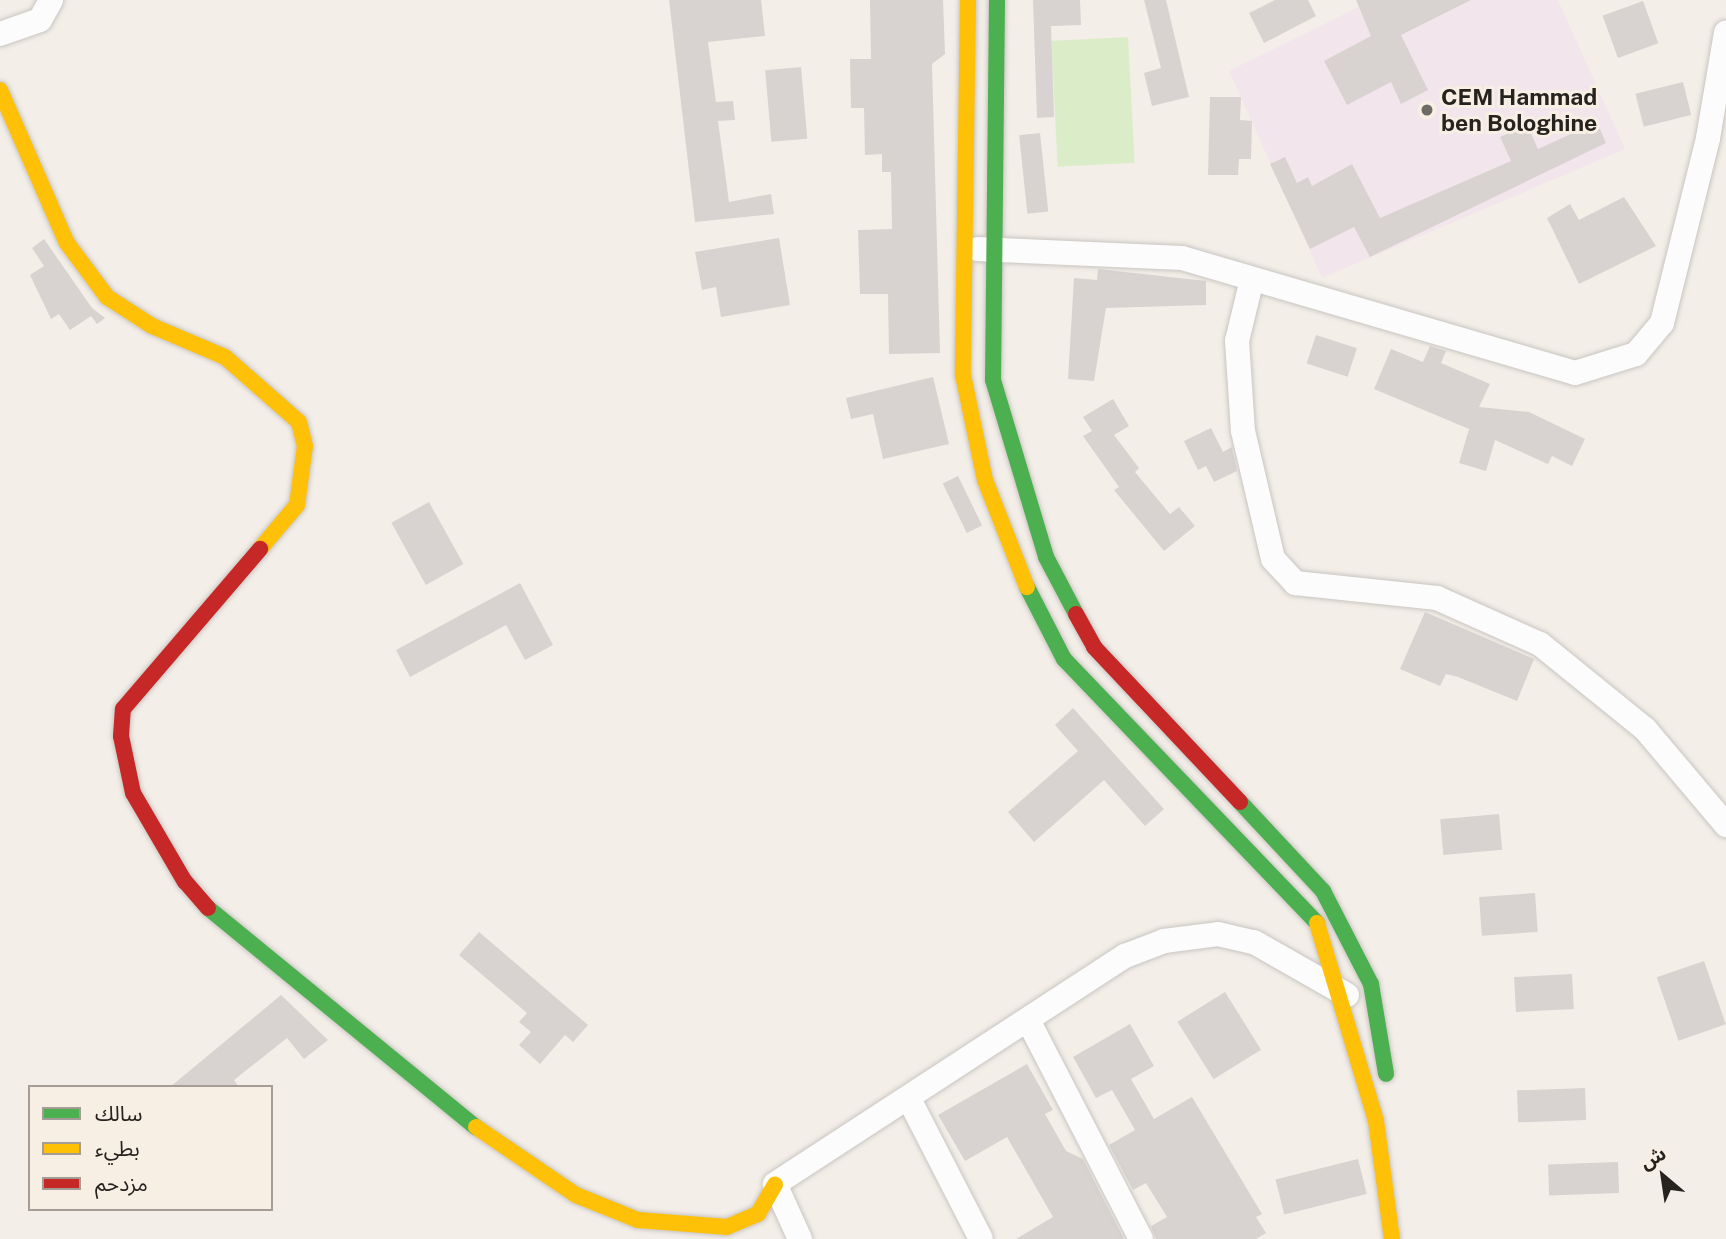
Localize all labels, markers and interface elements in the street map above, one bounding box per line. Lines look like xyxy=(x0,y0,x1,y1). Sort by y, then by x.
place label: CEM Hammad ben Bologhine xyxy=(1441,83,1597,137)
marker: CEM Hammad ben Bologhine xyxy=(1419,102,1435,118)
legend xyxy=(28,1085,273,1211)
text: سالك xyxy=(95,1101,142,1126)
text: بطيء xyxy=(95,1136,140,1161)
north arrow xyxy=(1628,1141,1698,1211)
text: ش xyxy=(1636,1142,1670,1174)
text: مزدحم xyxy=(95,1171,148,1196)

